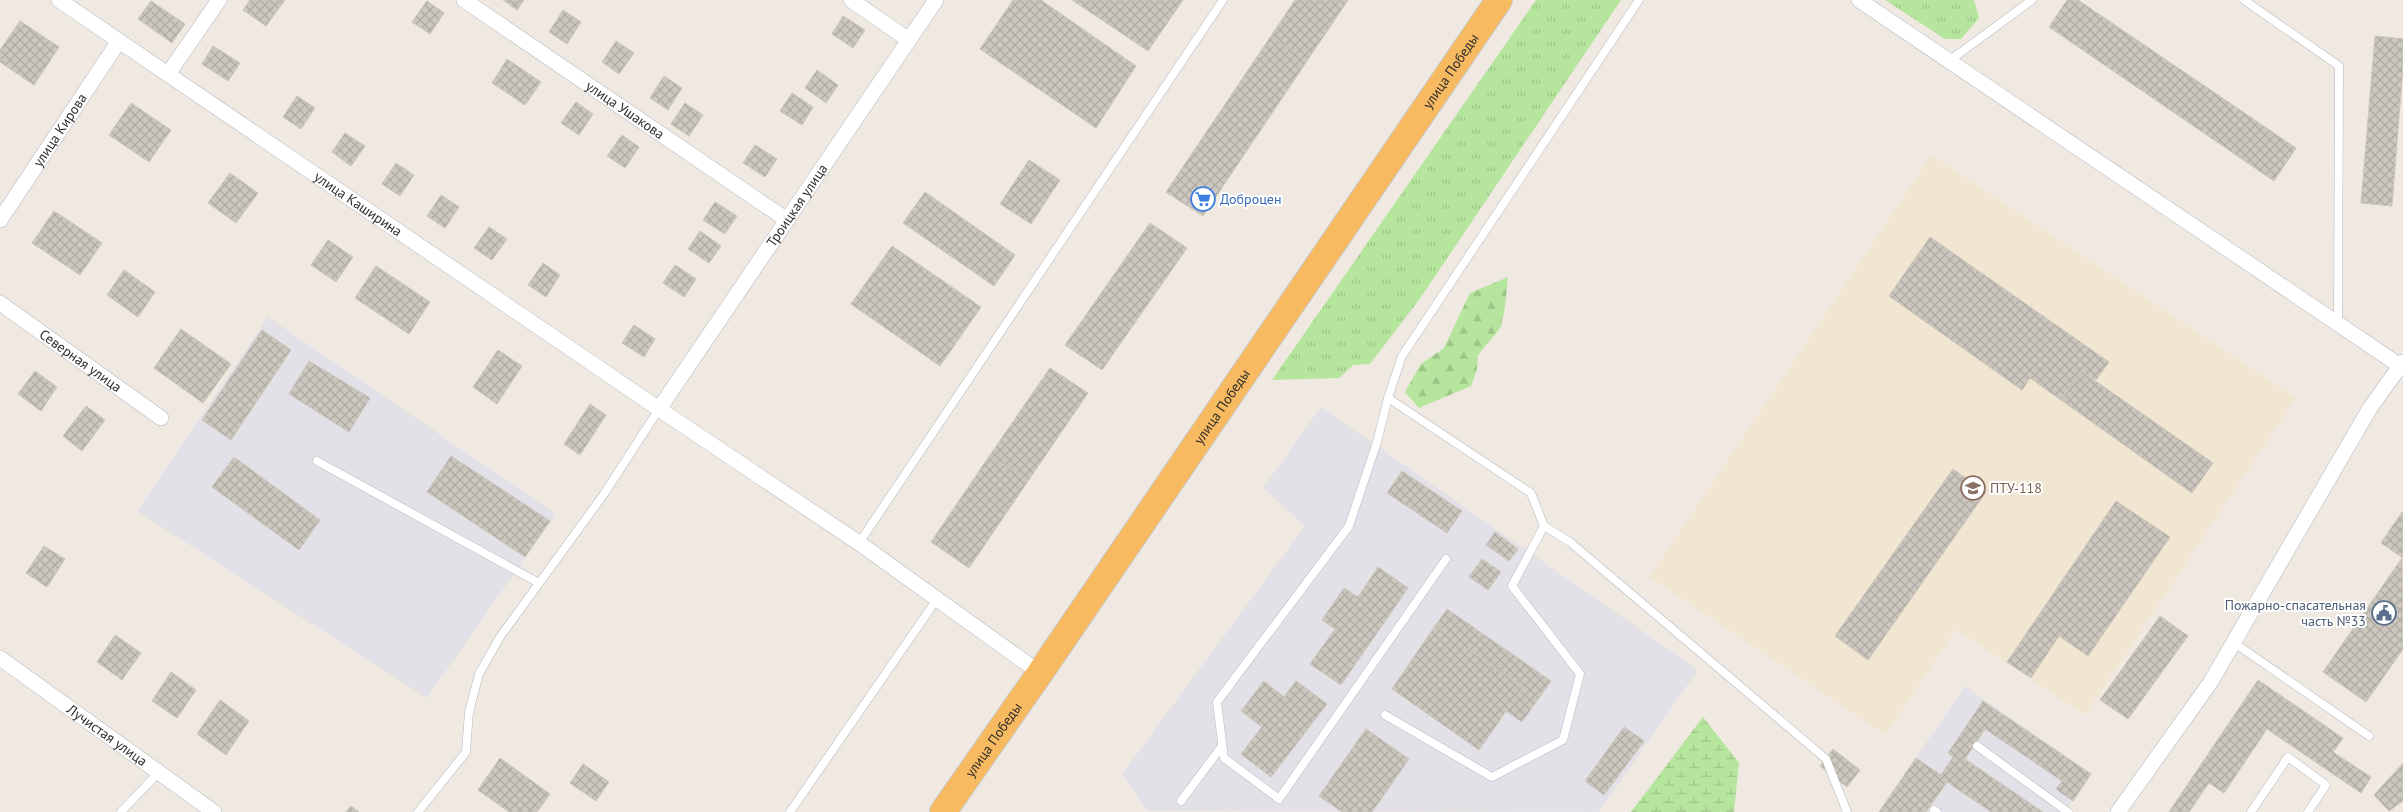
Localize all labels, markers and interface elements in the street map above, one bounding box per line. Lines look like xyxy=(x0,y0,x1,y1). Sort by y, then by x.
street label: улица Победы xyxy=(1418,30,1483,112)
street label: улица Ушакова xyxy=(582,77,668,143)
street label: улица Кирова xyxy=(29,90,91,170)
street label: Троицкая улица xyxy=(762,160,831,250)
street label: улица Каширина xyxy=(311,168,406,240)
supermarket icon: Доброцен xyxy=(1190,186,1216,212)
place label: Доброцен xyxy=(1220,190,1281,208)
street label: Северная улица xyxy=(36,325,125,396)
street label: улица Победы xyxy=(1190,365,1254,448)
school or university icon: ПТУ-118 xyxy=(1960,475,1986,501)
place label: ПТУ-118 xyxy=(1990,479,2042,497)
place label: Пожарно-спасательная часть №33 xyxy=(2225,596,2366,630)
public building icon: Пожарно-спасательная часть №33 xyxy=(2371,600,2397,626)
street label: улица Победы xyxy=(961,699,1026,781)
street label: Лучистая улица xyxy=(63,700,151,770)

